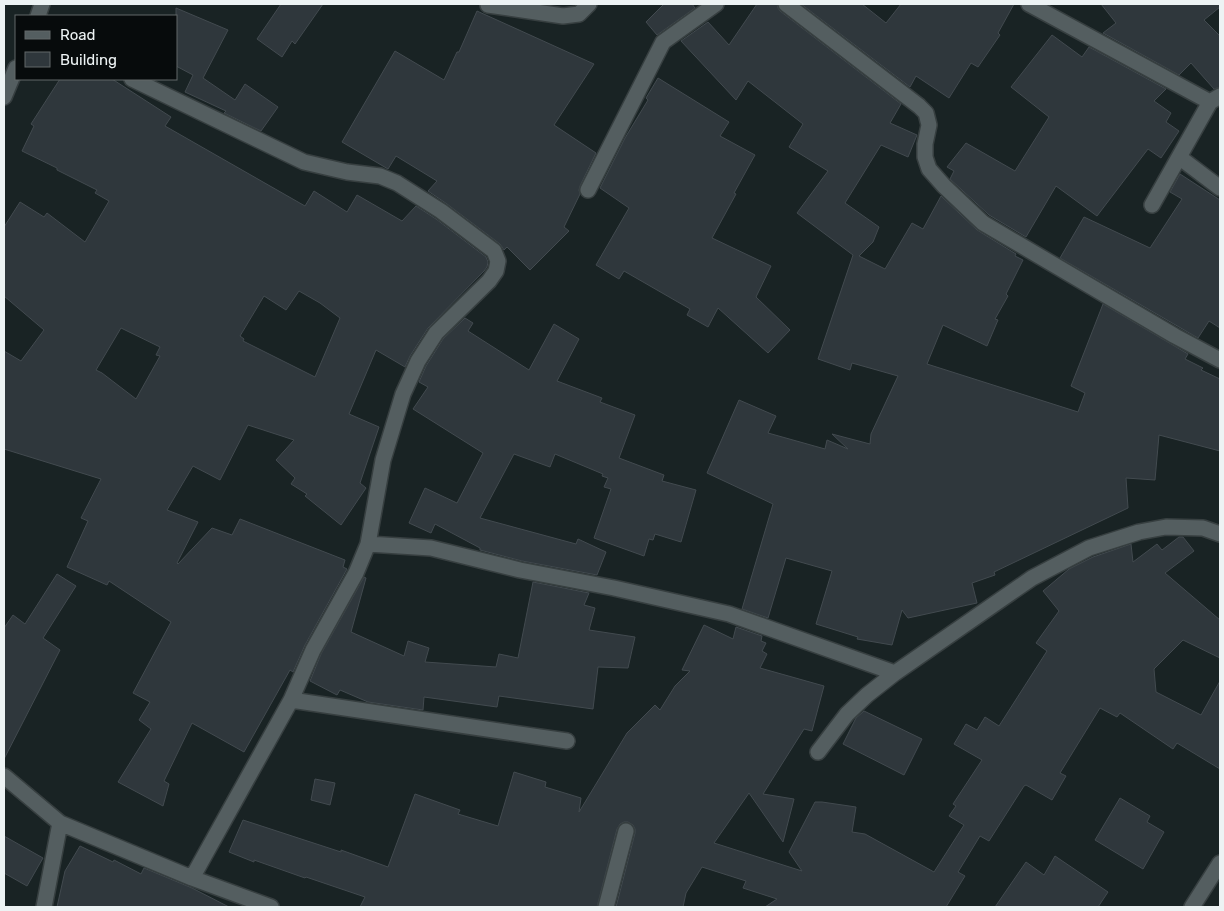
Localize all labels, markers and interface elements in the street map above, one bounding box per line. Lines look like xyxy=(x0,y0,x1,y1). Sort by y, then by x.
legend xyxy=(15,15,178,80)
text: Road xyxy=(60,26,96,44)
text: Building xyxy=(60,51,117,69)

